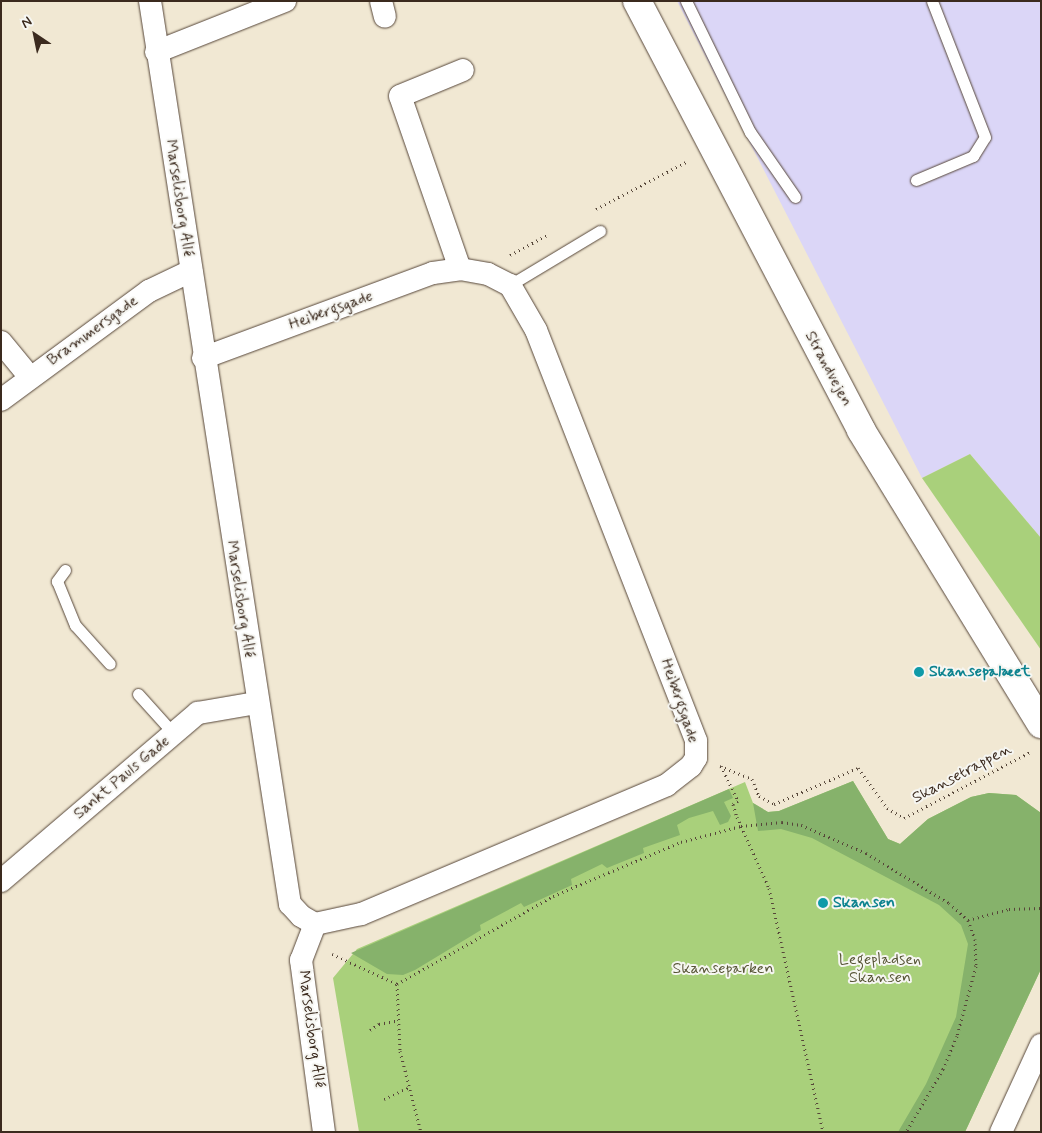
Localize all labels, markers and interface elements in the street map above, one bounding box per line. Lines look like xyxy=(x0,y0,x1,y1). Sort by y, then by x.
north arrow xyxy=(10,10,60,60)
text: N xyxy=(18,12,36,33)
street label: Marselisborg Allé xyxy=(160,138,198,258)
street label: Heibergsgade xyxy=(286,287,376,335)
street label: Brammersgade xyxy=(44,292,142,370)
street label: Strandvejen xyxy=(800,328,856,410)
street label: Marselisborg Allé xyxy=(221,539,259,659)
street label: Heibergsgade xyxy=(656,656,702,746)
place label: Skansepalæet xyxy=(929,662,1030,682)
marker: Skansepalæet xyxy=(913,666,925,678)
street label: Sankt Pauls Gade xyxy=(70,733,174,823)
street label: Skansetrappen xyxy=(909,740,1015,808)
place label: Skansen xyxy=(833,893,895,913)
marker: Skansen xyxy=(817,897,829,909)
park label: Legepladsen Skansen xyxy=(839,950,921,988)
park label: Skanseparken xyxy=(673,959,773,979)
street label: Marselisborg Allé xyxy=(293,969,329,1089)

